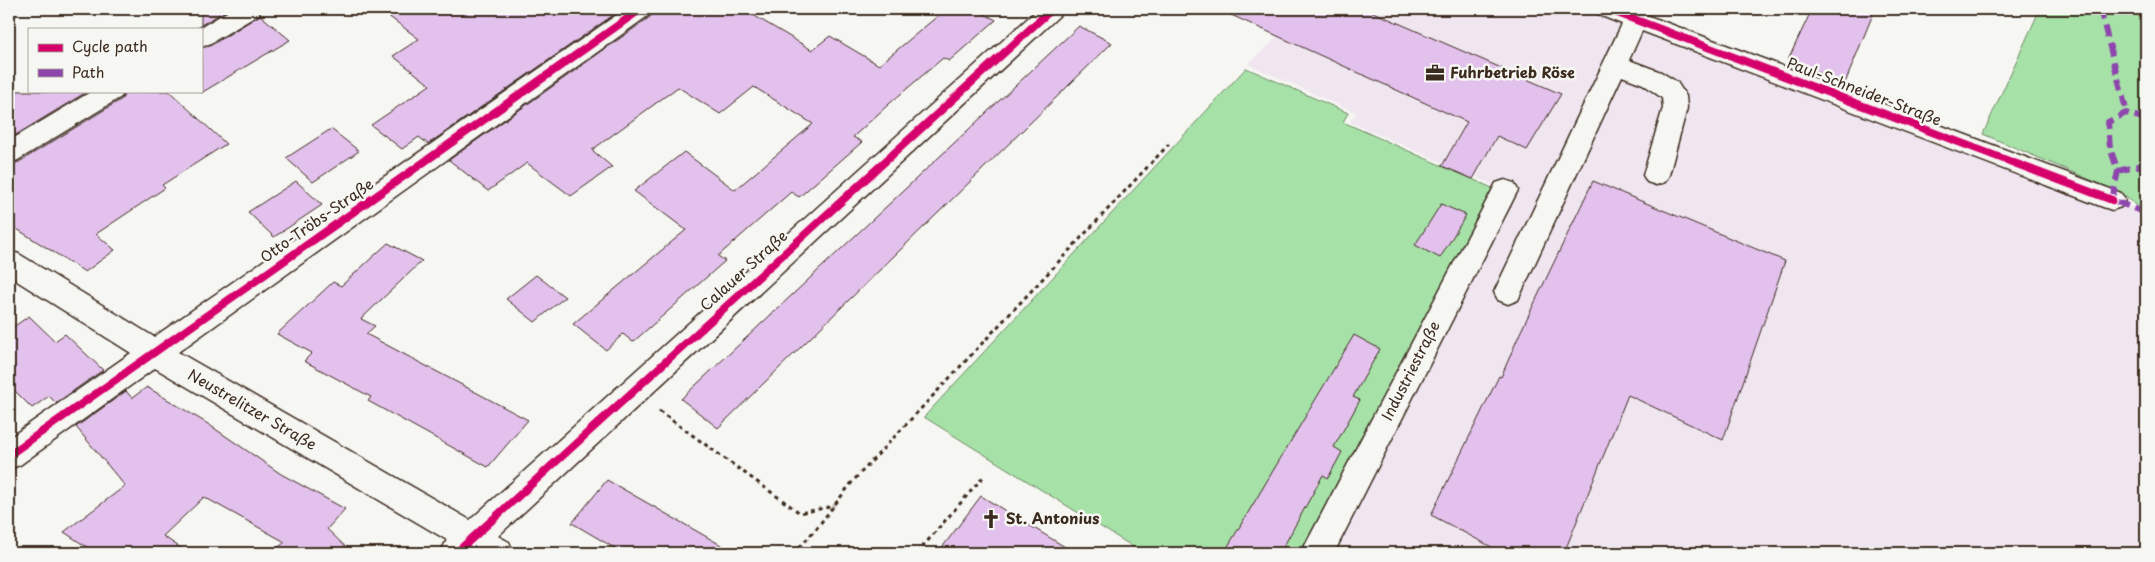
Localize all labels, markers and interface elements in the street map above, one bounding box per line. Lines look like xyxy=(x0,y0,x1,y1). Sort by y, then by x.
legend xyxy=(28,28,202,92)
text: Cycle path xyxy=(72,34,148,57)
street label: Paul-Schneider-Straße xyxy=(1784,51,1945,131)
text: Path xyxy=(72,60,104,83)
place label: Fuhrbetrieb Röse xyxy=(1450,60,1575,83)
office icon: Fuhrbetrieb Röse xyxy=(1424,62,1446,84)
street label: Otto-Tröbs-Straße xyxy=(255,172,378,268)
street label: Calauer Straße xyxy=(694,224,792,316)
street label: Industriestraße xyxy=(1375,316,1445,424)
street label: Neustrelitzer Straße xyxy=(184,362,321,455)
place label: St. Antonius xyxy=(1006,506,1099,529)
church icon: St. Antonius xyxy=(980,508,1002,530)

